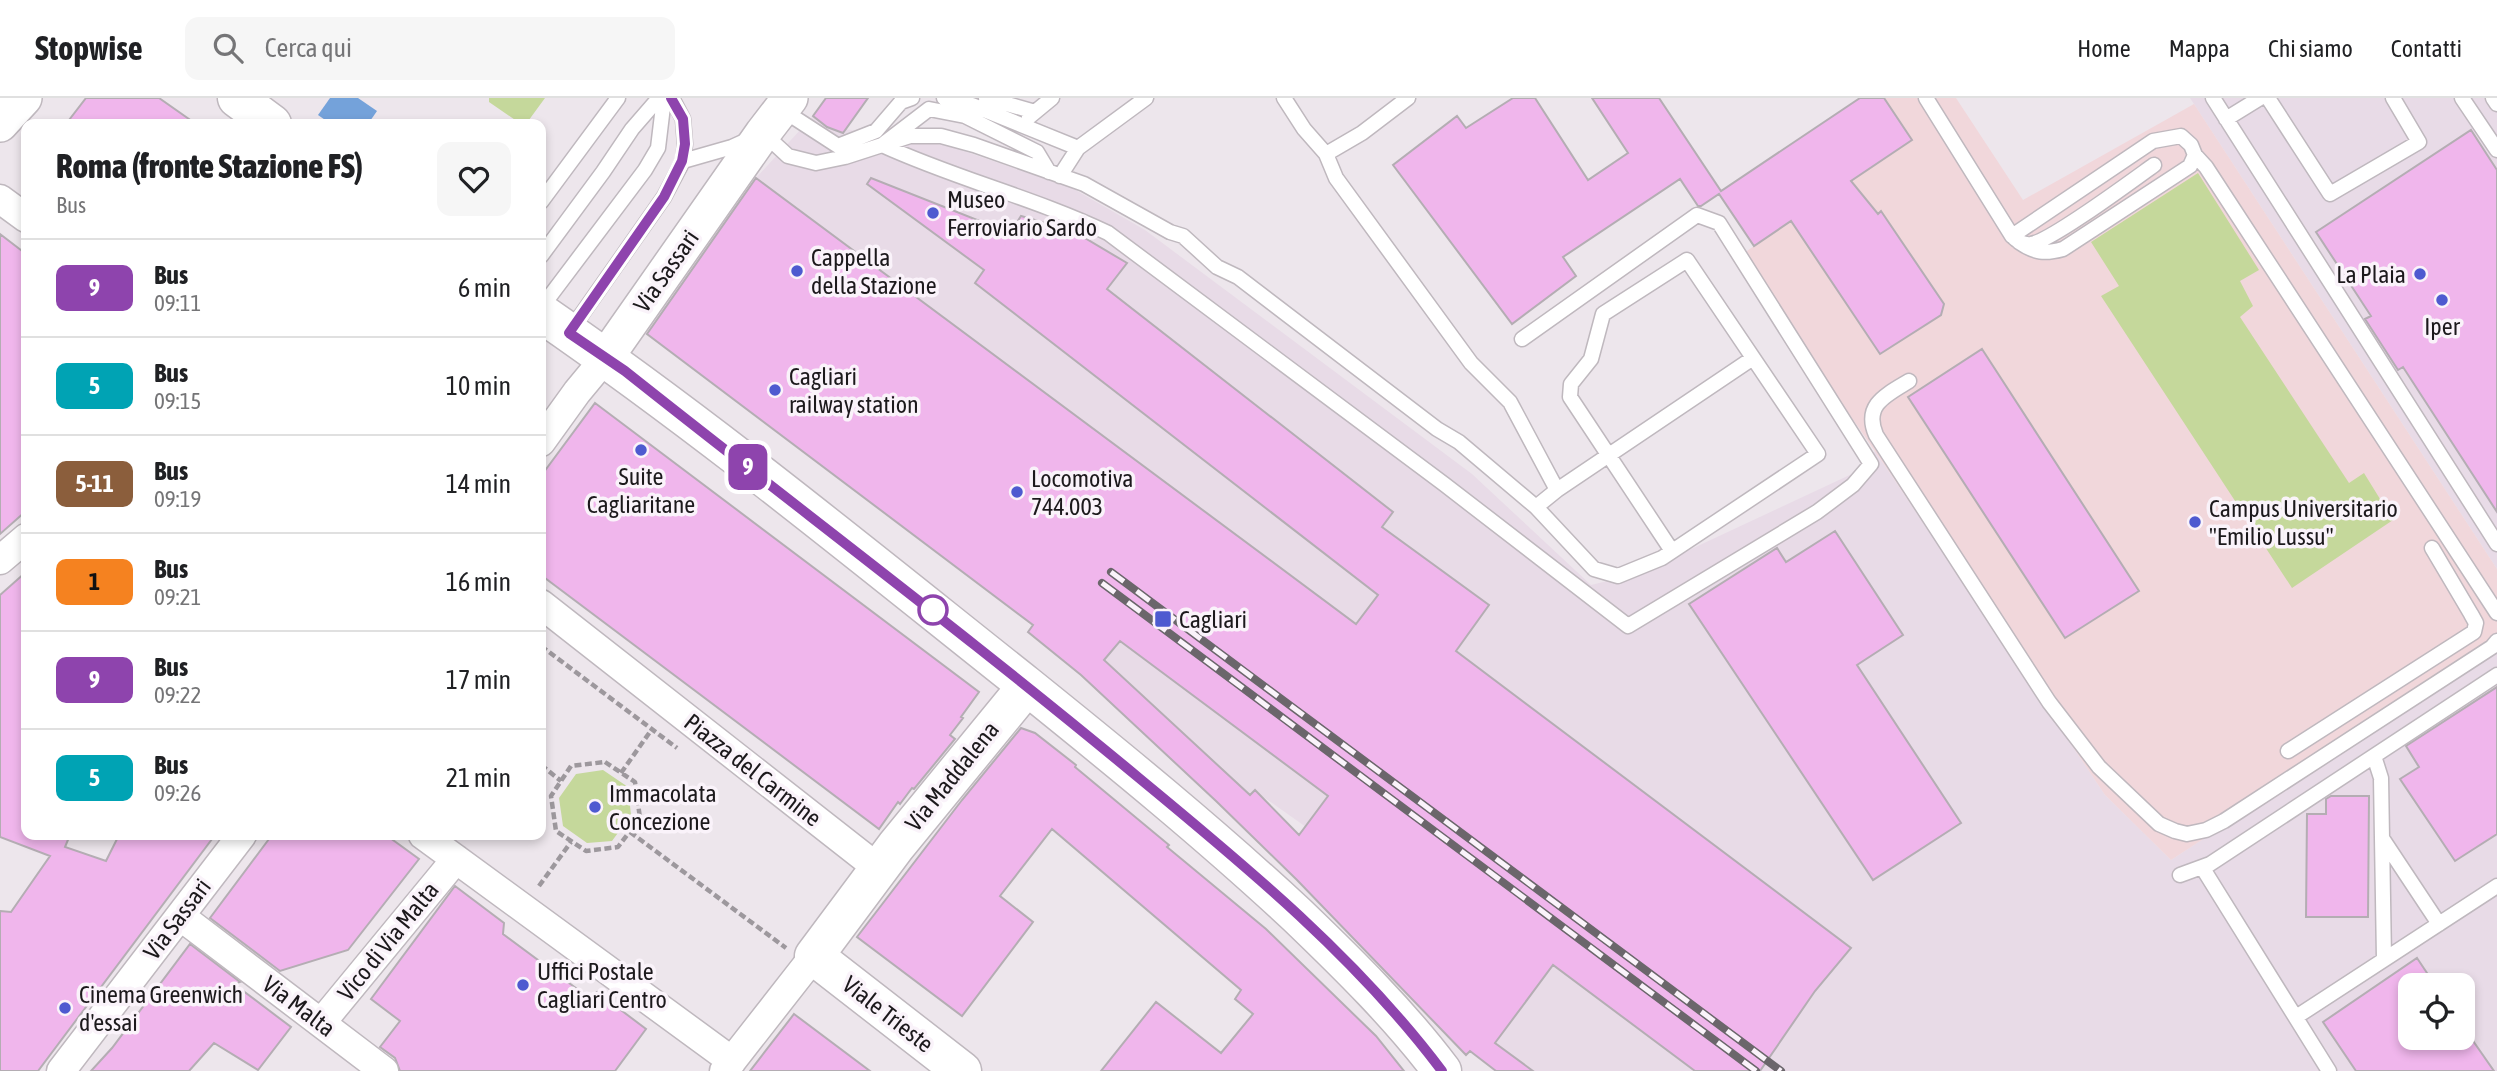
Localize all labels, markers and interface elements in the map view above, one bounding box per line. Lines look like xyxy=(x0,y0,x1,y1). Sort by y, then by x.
search box xyxy=(185,17,675,80)
text: Stopwise xyxy=(35,29,143,67)
icon: search xyxy=(209,29,247,67)
text: Cerca qui xyxy=(265,33,352,63)
text: Home xyxy=(2077,35,2131,62)
text: Mappa xyxy=(2169,35,2230,62)
text: Chi siamo xyxy=(2268,35,2353,62)
text: Contatti xyxy=(2391,35,2462,62)
button: heart xyxy=(437,142,511,216)
text: Roma (fronte Stazione FS) xyxy=(56,147,363,185)
place label: Museo Ferroviario Sardo xyxy=(947,186,1097,241)
text: Bus xyxy=(56,192,86,218)
marker: Museo Ferroviario Sardo xyxy=(925,205,941,221)
street label: Via Sassari xyxy=(628,225,704,317)
place label: Cappella della Stazione xyxy=(811,244,937,299)
text: Bus xyxy=(154,260,188,290)
place label: La Plaia xyxy=(2336,261,2406,288)
marker: Cappella della Stazione xyxy=(789,263,805,279)
marker: La Plaia xyxy=(2412,266,2428,282)
text: 6 min xyxy=(458,273,511,303)
text: 9 xyxy=(89,274,100,301)
text: 09:11 xyxy=(154,290,201,316)
marker: Iper xyxy=(2434,292,2450,308)
place label: Iper xyxy=(2424,313,2461,340)
text: Bus xyxy=(154,358,188,388)
place label: Cagliari railway station xyxy=(789,363,919,418)
text: 10 min xyxy=(446,371,511,401)
text: 5 xyxy=(89,372,100,399)
marker: Cagliari railway station xyxy=(767,382,783,398)
text: 09:15 xyxy=(154,388,201,414)
marker: Suite Cagliaritane xyxy=(633,442,649,458)
line badge: 9 xyxy=(725,444,771,490)
text: 9 xyxy=(742,453,754,480)
text: Bus xyxy=(154,456,188,486)
place label: Suite Cagliaritane xyxy=(587,463,695,518)
place label: Locomotiva 744.003 xyxy=(1031,465,1134,520)
text: 14 min xyxy=(446,469,511,499)
text: 5-11 xyxy=(75,470,114,497)
marker: Locomotiva 744.003 xyxy=(1009,484,1025,500)
text: 09:19 xyxy=(154,486,201,512)
place label: Campus Universitario "Emilio Lussu" xyxy=(2209,495,2398,550)
marker: Campus Universitario "Emilio Lussu" xyxy=(2187,514,2203,530)
text: Bus xyxy=(154,554,188,584)
text: 16 min xyxy=(446,567,511,597)
text: 1 xyxy=(89,568,100,595)
text: 09:21 xyxy=(154,584,201,610)
unlabelled marker xyxy=(918,595,948,625)
place label: Cagliari xyxy=(1179,606,1247,633)
marker: Cagliari xyxy=(1153,609,1173,629)
text: Bus xyxy=(154,652,188,682)
text: 17 min xyxy=(446,665,511,695)
text: 9 xyxy=(89,666,100,693)
text: 09:22 xyxy=(154,682,201,708)
street label: Piazza del Carmine xyxy=(679,708,827,832)
street label: Via Maddalena xyxy=(900,716,1004,836)
text: Bus xyxy=(154,750,188,780)
text: 21 min xyxy=(446,763,511,793)
text: 5 xyxy=(89,764,100,791)
text: 09:26 xyxy=(154,780,201,806)
place label: Immacolata Concezione xyxy=(609,780,717,835)
marker: Immacolata Concezione xyxy=(587,799,603,815)
street label: Via Sassari xyxy=(138,873,216,965)
street label: Vico di Via Malta xyxy=(332,876,444,1006)
place label: Uffici Postale Cagliari Centro xyxy=(537,958,667,1013)
street label: Via Malta xyxy=(258,970,340,1042)
street label: Viale Trieste xyxy=(837,970,939,1058)
map controls xyxy=(2398,973,2475,1050)
button: locate xyxy=(2398,973,2475,1050)
marker: Uffici Postale Cagliari Centro xyxy=(515,977,531,993)
place label: Cinema Greenwich d'essai xyxy=(79,981,243,1036)
marker: Cinema Greenwich d'essai xyxy=(57,1000,73,1016)

